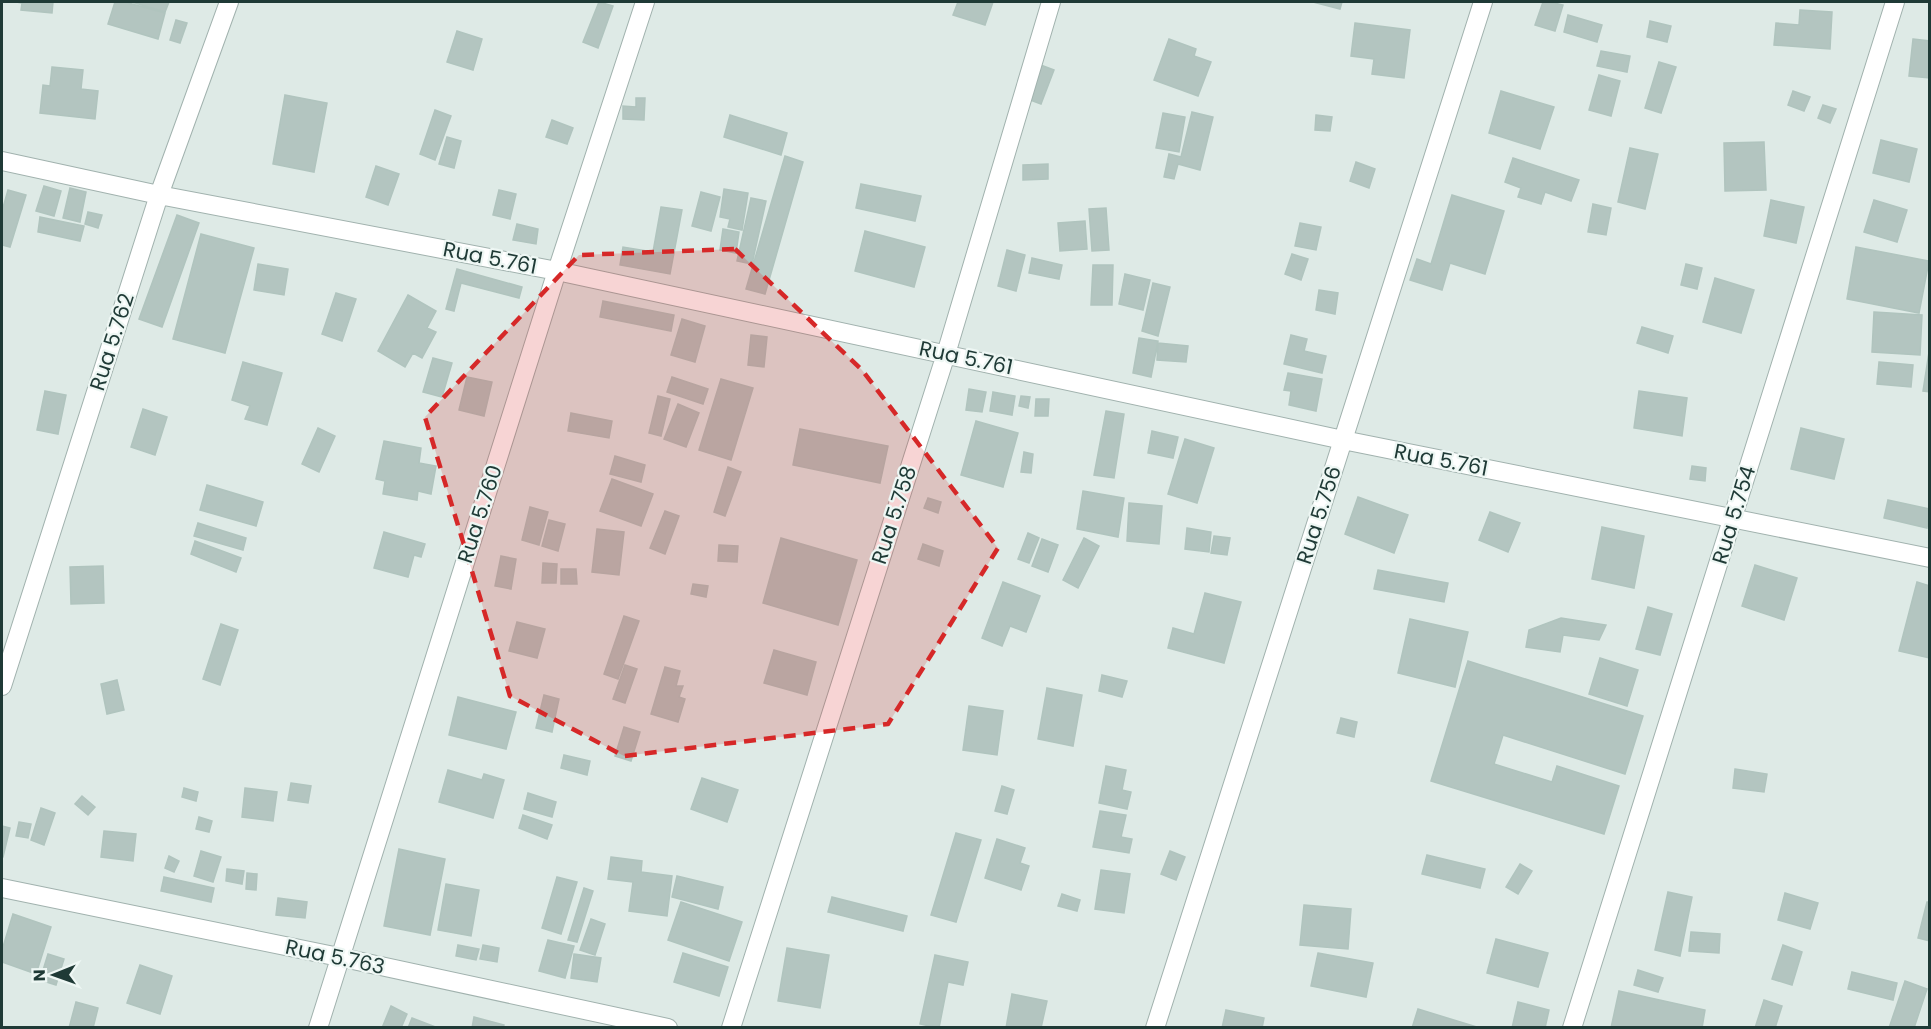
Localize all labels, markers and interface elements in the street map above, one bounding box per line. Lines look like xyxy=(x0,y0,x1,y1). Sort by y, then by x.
street label: Rua 5.761 xyxy=(441,234,540,281)
street label: Rua 5.762 xyxy=(82,290,141,394)
street label: Rua 5.761 xyxy=(917,333,1016,382)
street label: Rua 5.761 xyxy=(1392,436,1491,483)
street label: Rua 5.760 xyxy=(450,461,509,567)
street label: Rua 5.758 xyxy=(864,462,923,568)
street label: Rua 5.756 xyxy=(1289,462,1348,568)
street label: Rua 5.754 xyxy=(1705,462,1762,568)
street label: Rua 5.763 xyxy=(283,932,387,981)
north arrow xyxy=(24,945,84,1005)
text: N xyxy=(28,969,51,981)

